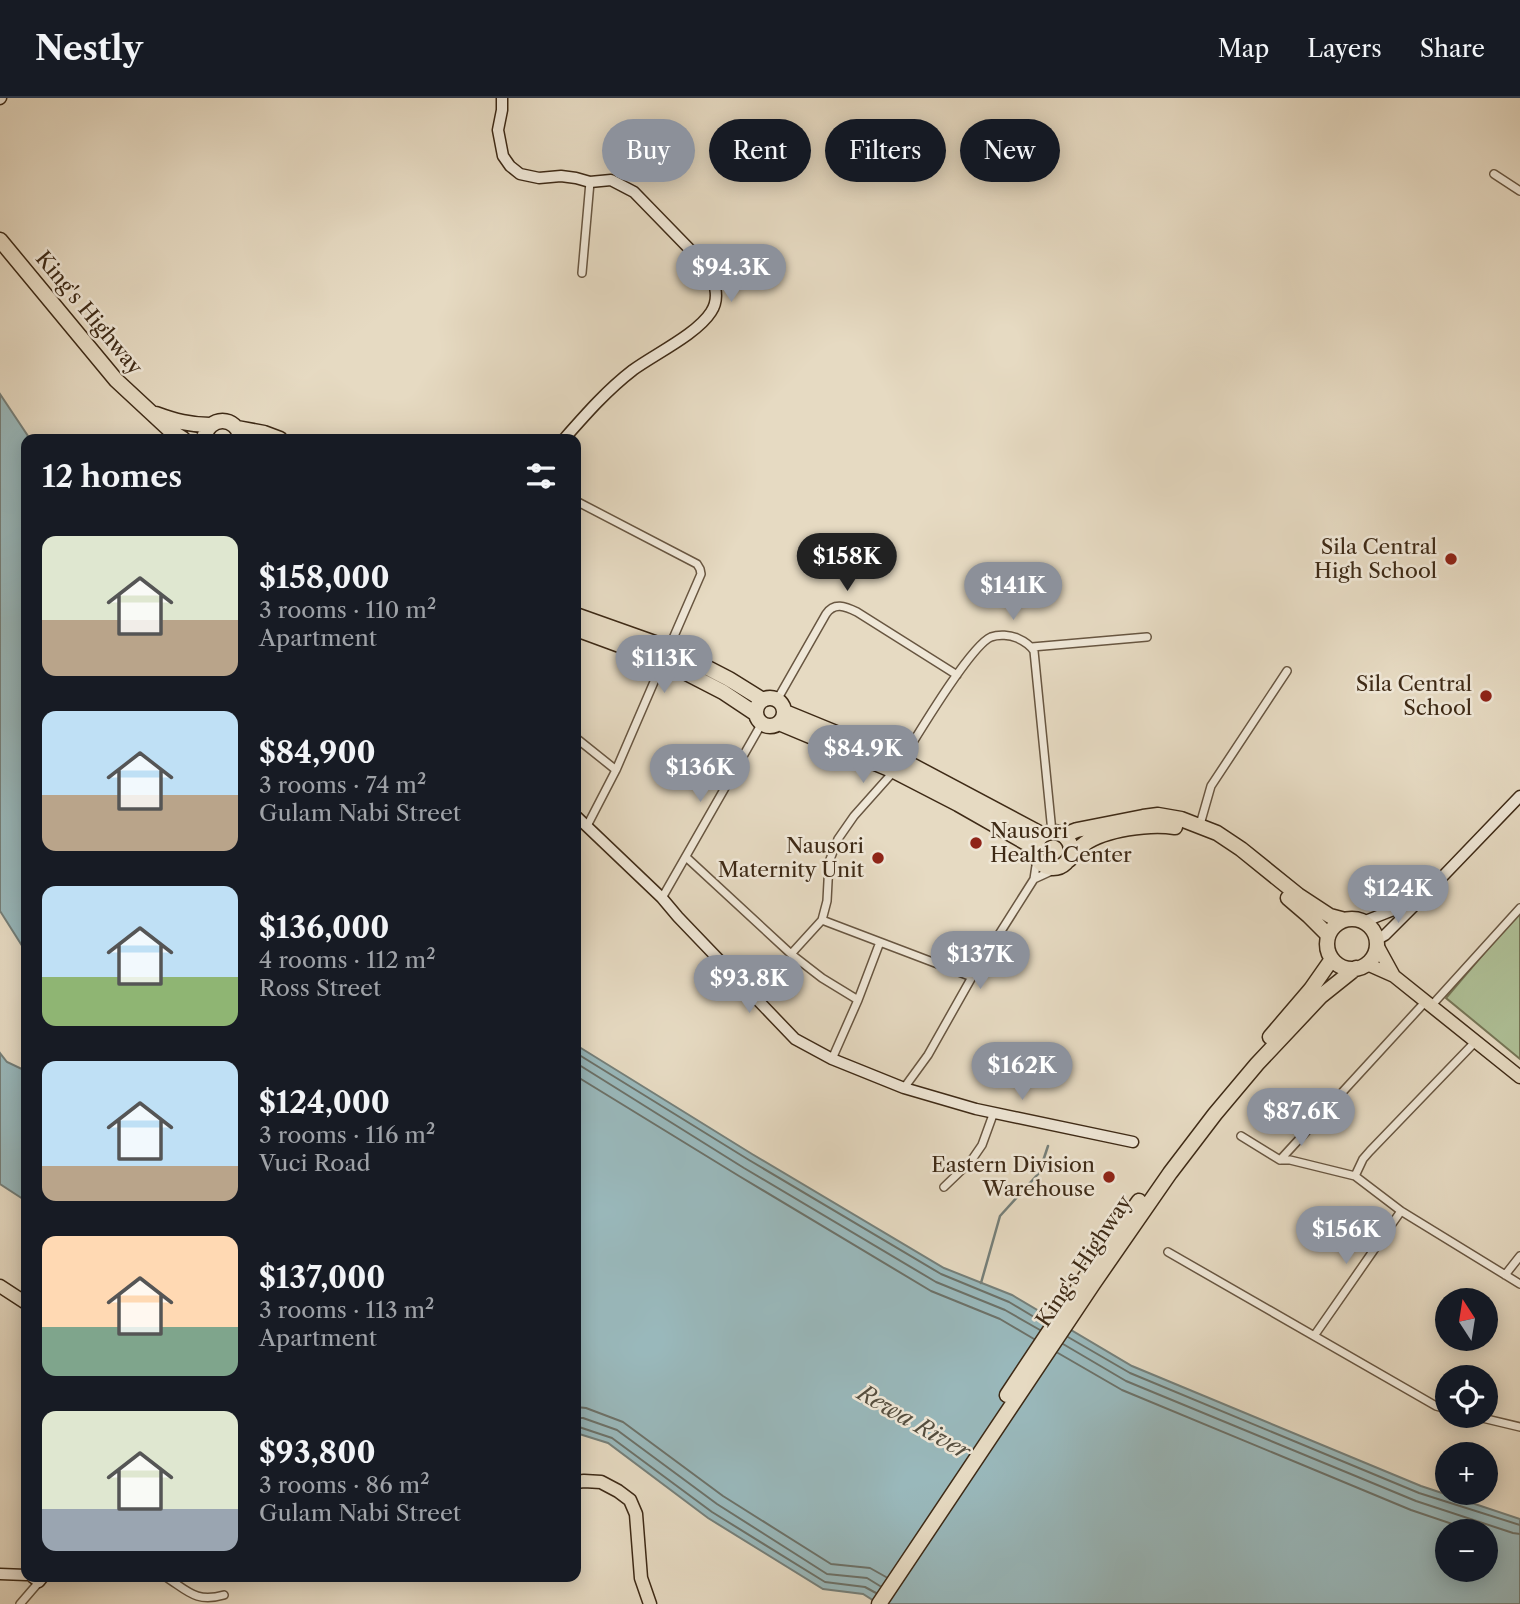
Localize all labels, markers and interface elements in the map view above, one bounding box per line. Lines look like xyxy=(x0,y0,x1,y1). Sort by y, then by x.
text: Nestly xyxy=(35,28,143,69)
text: Map xyxy=(1218,34,1269,63)
text: Layers xyxy=(1307,34,1382,63)
text: Share xyxy=(1420,34,1485,63)
chip: Buy xyxy=(602,119,695,182)
chip: Rent xyxy=(709,119,811,182)
chip: Filters xyxy=(825,119,946,182)
chip: New xyxy=(960,119,1060,182)
pin: $94.3K xyxy=(674,244,788,304)
street label: King's Highway xyxy=(31,246,148,380)
text: $94.3K xyxy=(692,253,770,281)
icon: filters xyxy=(522,457,560,495)
text: 12 homes xyxy=(42,458,182,495)
pin: $158K xyxy=(798,533,896,593)
place label: Sila Central High School xyxy=(1314,534,1437,583)
text: $158K xyxy=(813,542,881,570)
marker: Sila Central High School xyxy=(1443,551,1459,567)
text: $158,000 xyxy=(259,559,390,596)
pin: $141K xyxy=(964,562,1062,622)
icon: home xyxy=(98,564,182,648)
text: $141K xyxy=(980,571,1046,599)
text: 3 rooms · 110 m² xyxy=(259,596,436,624)
text: Apartment xyxy=(259,624,377,652)
pin: $113K xyxy=(615,636,713,695)
text: $113K xyxy=(632,644,696,672)
place label: Sila Central School xyxy=(1356,671,1472,720)
marker: Sila Central School xyxy=(1478,688,1494,704)
pin: $84.9K xyxy=(806,726,920,785)
text: $84,900 xyxy=(259,734,376,771)
text: $84.9K xyxy=(824,734,902,762)
icon: home xyxy=(98,739,182,823)
pin: $136K xyxy=(651,744,749,804)
text: $136K xyxy=(666,753,734,781)
text: 3 rooms · 74 m² xyxy=(259,771,426,799)
text: Gulam Nabi Street xyxy=(259,799,461,827)
place label: Nausori Health Center xyxy=(990,818,1132,867)
place label: Nausori Maternity Unit xyxy=(718,833,865,882)
marker: Nausori Health Center xyxy=(968,835,984,851)
marker: Nausori Maternity Unit xyxy=(870,850,886,866)
pin: $124K xyxy=(1349,866,1447,925)
text: $124K xyxy=(1364,874,1432,902)
text: $136,000 xyxy=(259,909,389,946)
icon: home xyxy=(98,914,182,998)
pin: $137K xyxy=(931,932,1029,991)
text: $137K xyxy=(947,940,1013,968)
text: 4 rooms · 112 m² xyxy=(259,946,436,974)
pin: $93.8K xyxy=(692,956,806,1015)
text: $93.8K xyxy=(710,964,788,992)
text: Ross Street xyxy=(259,974,381,1002)
pin: $162K xyxy=(973,1042,1071,1102)
text: $162K xyxy=(988,1051,1056,1079)
text: $124,000 xyxy=(259,1084,390,1121)
pin: $87.6K xyxy=(1244,1088,1358,1148)
icon: home xyxy=(98,1089,182,1173)
text: $87.6K xyxy=(1263,1097,1339,1125)
text: 3 rooms · 116 m² xyxy=(259,1121,435,1149)
text: Vuci Road xyxy=(259,1149,371,1177)
place label: Eastern Division Warehouse xyxy=(931,1152,1095,1201)
marker: Eastern Division Warehouse xyxy=(1101,1169,1117,1185)
street label: King's Highway xyxy=(1030,1190,1137,1331)
pin: $156K xyxy=(1297,1206,1395,1266)
text: $156K xyxy=(1312,1215,1380,1243)
text: $137,000 xyxy=(259,1259,385,1296)
icon: home xyxy=(98,1264,182,1348)
north arrow xyxy=(1435,1288,1498,1351)
map controls xyxy=(1435,1288,1498,1582)
text: 3 rooms · 113 m² xyxy=(259,1296,435,1324)
text: Apartment xyxy=(259,1324,377,1352)
button: locate xyxy=(1435,1365,1498,1428)
water label: Rewa River xyxy=(851,1378,976,1466)
text: $93,800 xyxy=(259,1434,376,1471)
icon: home xyxy=(98,1439,182,1523)
button: + xyxy=(1435,1442,1498,1505)
text: 3 rooms · 86 m² xyxy=(259,1471,430,1499)
text: Gulam Nabi Street xyxy=(259,1499,461,1527)
button: − xyxy=(1435,1519,1498,1582)

